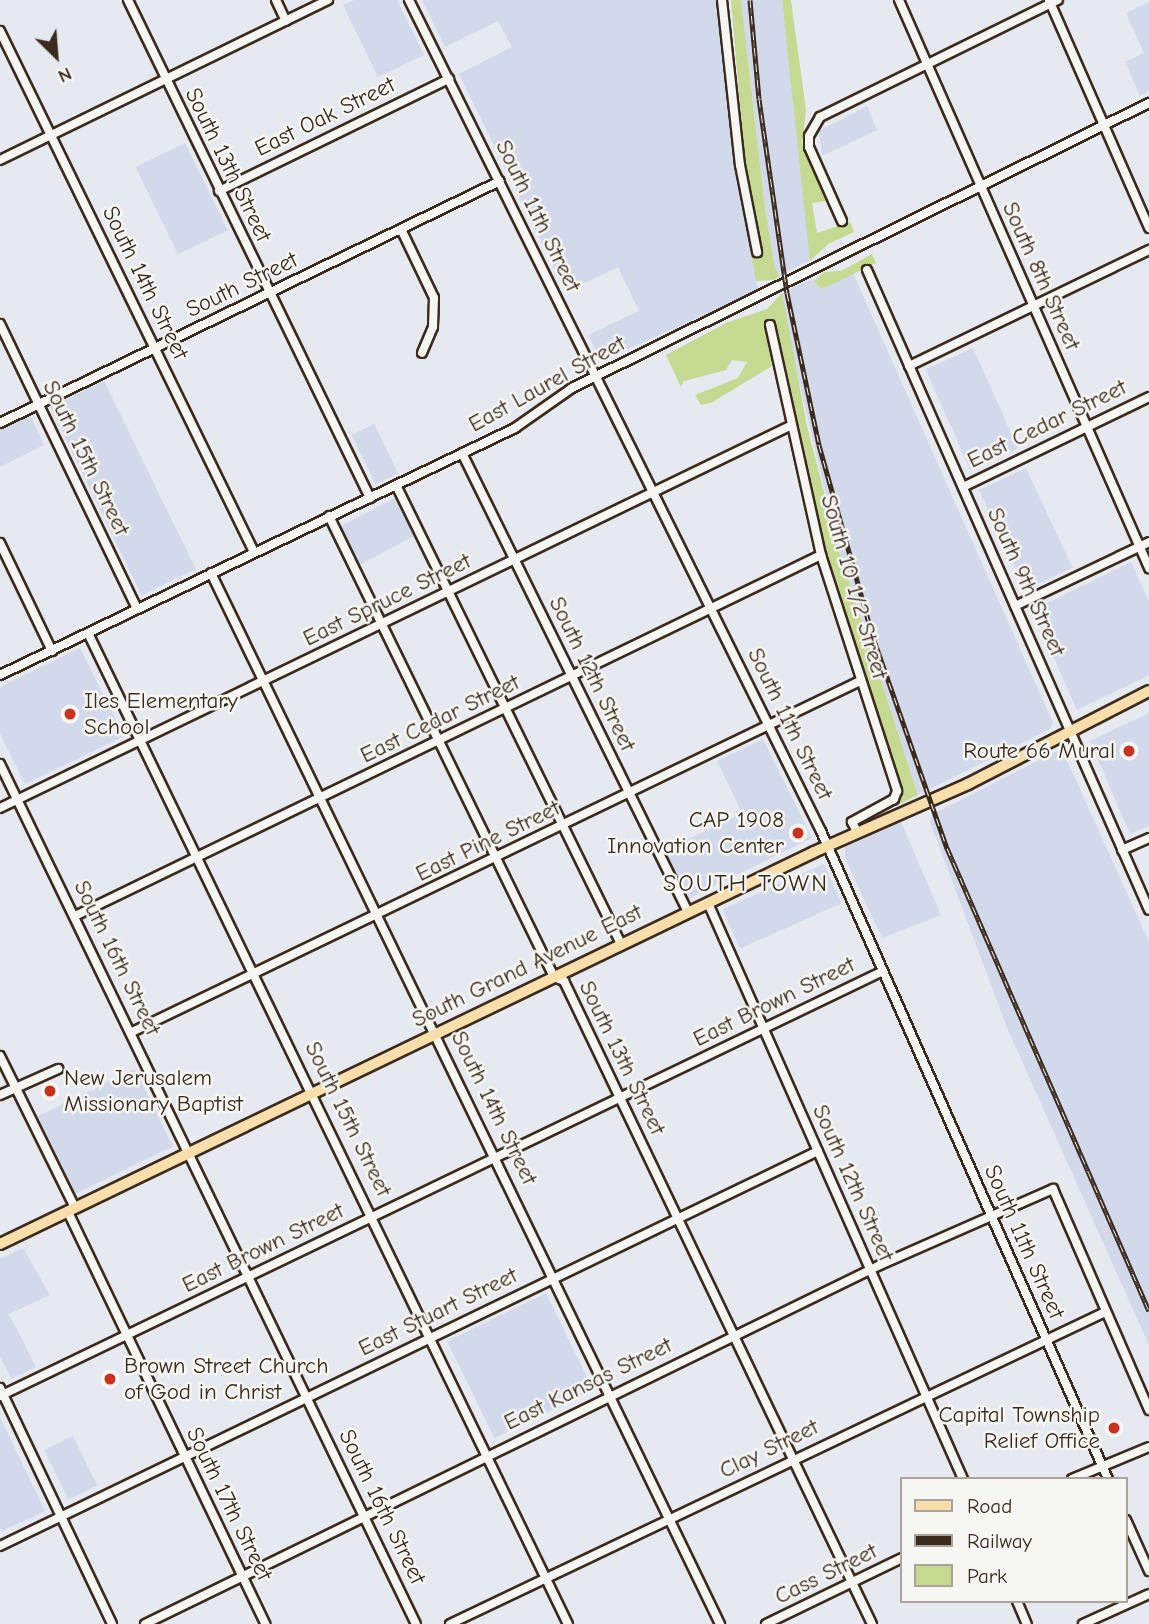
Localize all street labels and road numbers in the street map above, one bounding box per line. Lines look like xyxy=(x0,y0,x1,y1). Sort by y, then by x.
street label: East Oak Street xyxy=(250,71,400,163)
street label: South 13th Street xyxy=(179,83,277,247)
street label: South 11th Street xyxy=(489,136,587,296)
street label: South 8th Street xyxy=(996,198,1086,354)
street label: South 14th Street xyxy=(96,202,194,364)
street label: South Street xyxy=(182,246,302,324)
street label: East Laurel Street xyxy=(464,330,630,438)
street label: East Cedar Street xyxy=(963,374,1131,474)
street label: South 15th Street xyxy=(37,376,135,540)
street label: South 10 1/2 Street xyxy=(814,492,894,682)
street label: South 9th Street xyxy=(981,503,1071,661)
street label: East Spruce Street xyxy=(299,547,475,653)
street label: South 12th Street xyxy=(543,592,641,756)
street label: South 11th Street xyxy=(741,644,839,804)
street label: East Cedar Street xyxy=(356,669,524,769)
street label: East Pine Street xyxy=(411,794,565,888)
street label: South 16th Street xyxy=(68,876,166,1040)
street label: South Grand Avenue East xyxy=(408,898,646,1034)
street label: East Brown Street xyxy=(689,951,859,1053)
street label: South 13th Street xyxy=(573,976,671,1140)
street label: South 14th Street xyxy=(445,1027,543,1189)
street label: South 15th Street xyxy=(299,1037,397,1201)
street label: South 12th Street xyxy=(806,1100,900,1266)
street label: South 11th Street xyxy=(978,1161,1070,1323)
street label: East Brown Street xyxy=(178,1197,348,1299)
street label: East Stuart Street xyxy=(354,1262,522,1362)
street label: East Kansas Street xyxy=(500,1331,676,1437)
street label: Clay Street xyxy=(715,1413,823,1485)
street label: South 17th Street xyxy=(180,1423,278,1585)
street label: South 16th Street xyxy=(333,1425,431,1589)
street label: Cass Street xyxy=(770,1537,882,1611)

